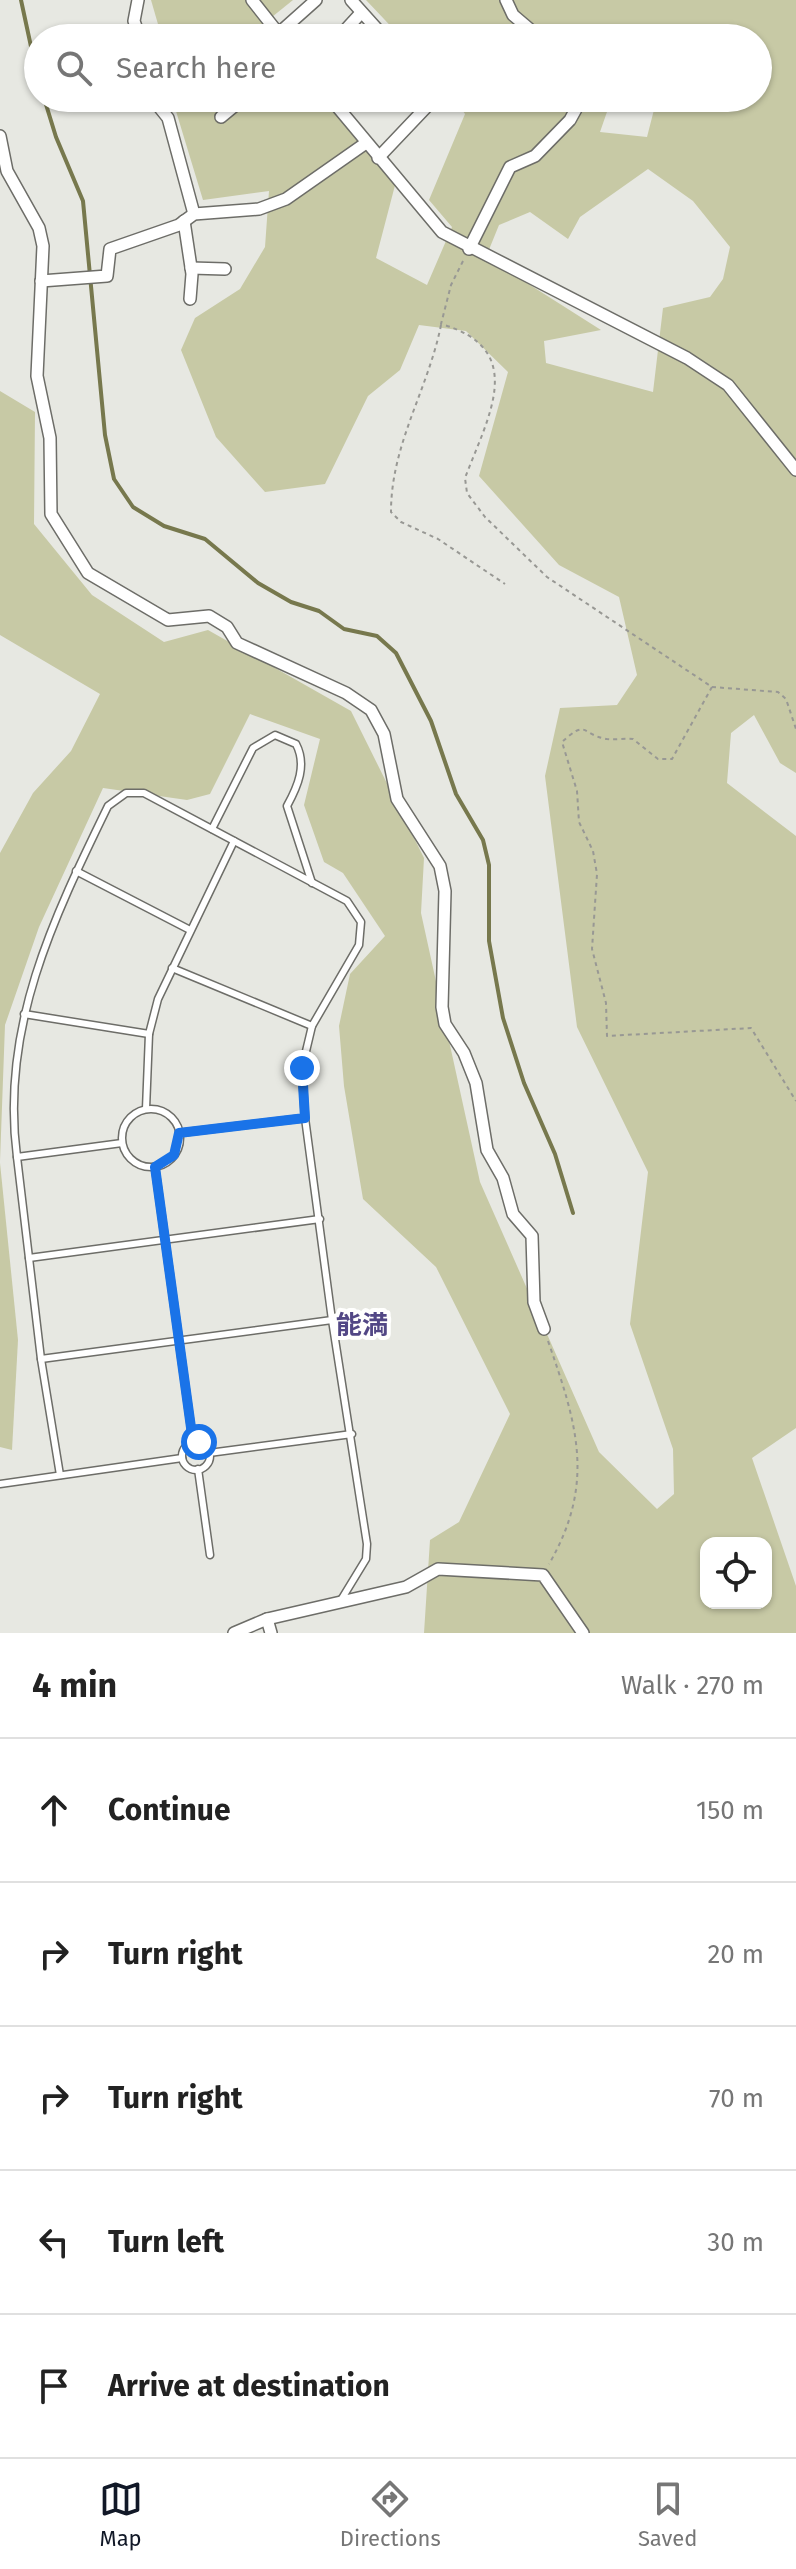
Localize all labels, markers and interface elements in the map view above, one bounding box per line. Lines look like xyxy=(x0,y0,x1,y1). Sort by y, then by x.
search box xyxy=(24,24,772,112)
icon: search xyxy=(52,46,96,90)
text: Search here xyxy=(116,50,276,86)
route end xyxy=(284,1050,320,1086)
district label: 能満 xyxy=(336,1310,388,1341)
route start xyxy=(181,1424,217,1460)
map controls xyxy=(700,1537,772,1609)
button: locate xyxy=(700,1537,772,1609)
text: 4 min xyxy=(32,1665,117,1706)
text: Walk · 270 m xyxy=(621,1670,764,1701)
icon: ahead xyxy=(32,1788,76,1832)
text: Continue xyxy=(108,1792,231,1828)
text: 150 m xyxy=(696,1795,764,1826)
icon: right xyxy=(32,1932,76,1976)
text: Turn right xyxy=(108,1936,243,1972)
text: 20 m xyxy=(707,1939,764,1970)
icon: right xyxy=(32,2076,76,2120)
text: Turn right xyxy=(108,2080,243,2116)
text: 70 m xyxy=(709,2083,764,2114)
icon: left xyxy=(32,2220,76,2264)
text: Turn left xyxy=(108,2224,224,2260)
text: 30 m xyxy=(707,2227,764,2258)
icon: arrive xyxy=(32,2364,76,2408)
text: Arrive at destination xyxy=(108,2368,390,2404)
tab: Map xyxy=(99,2477,143,2552)
tab: Directions xyxy=(340,2477,441,2552)
tab: Saved xyxy=(638,2477,697,2552)

